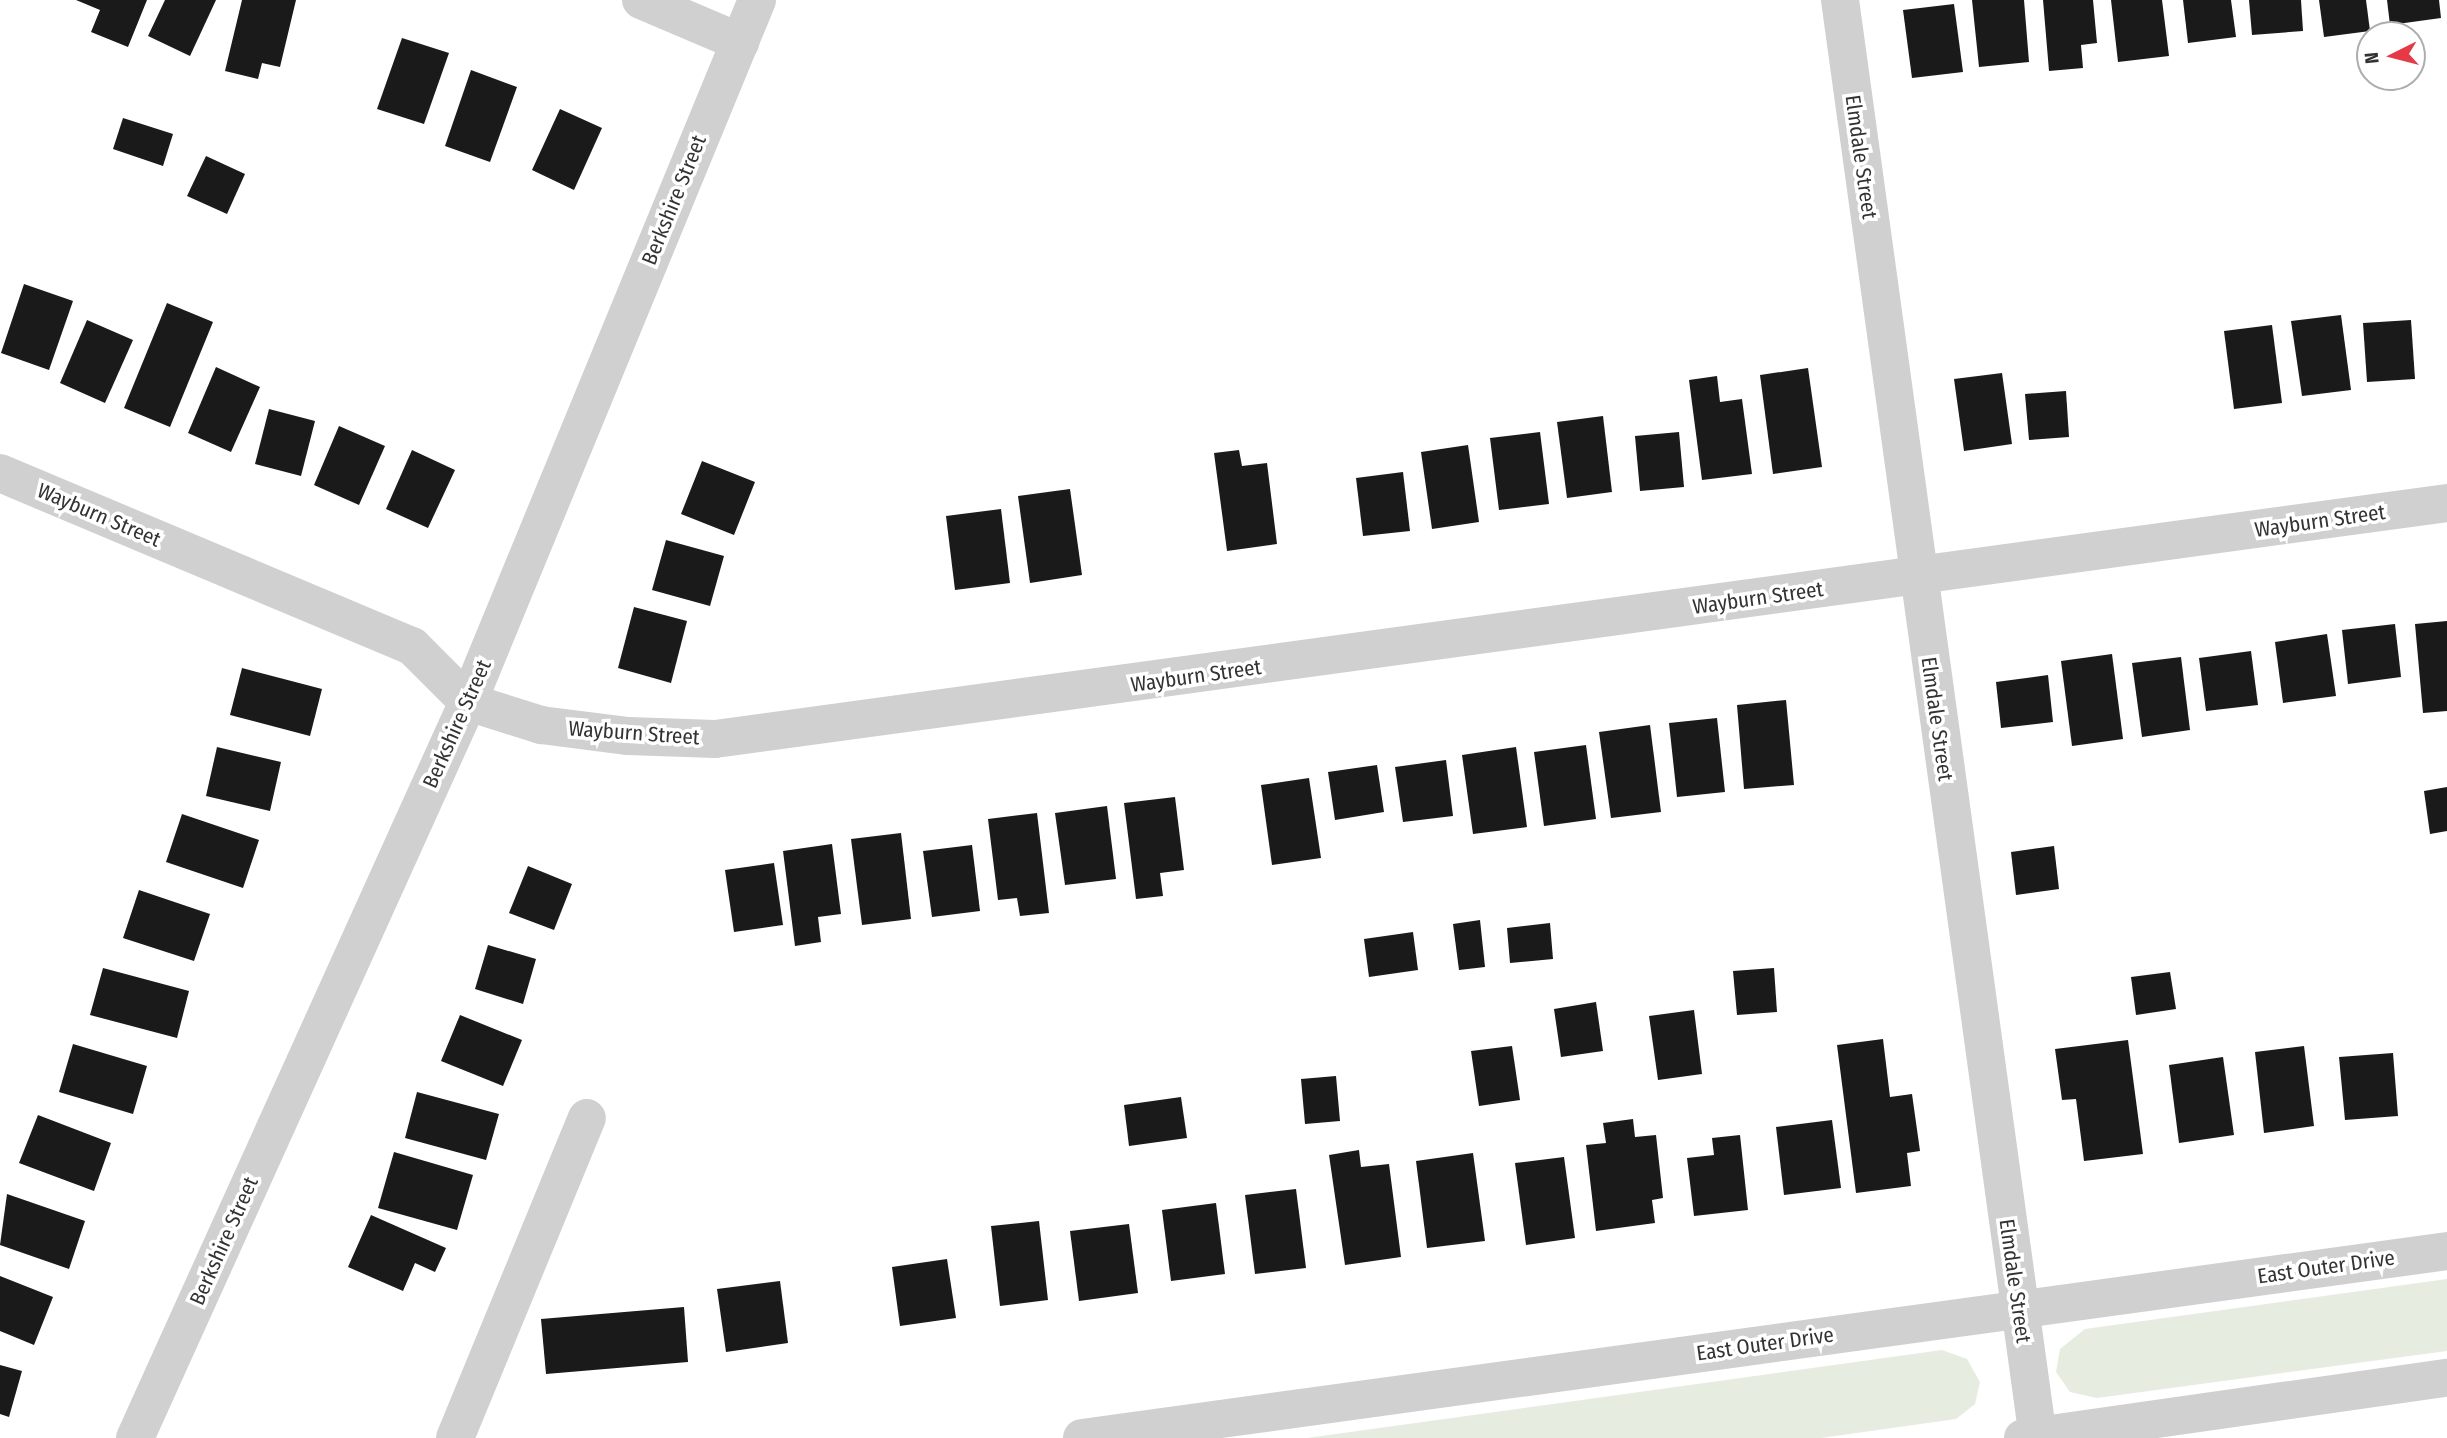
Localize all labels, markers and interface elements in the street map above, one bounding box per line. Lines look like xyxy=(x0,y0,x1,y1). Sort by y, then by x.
north arrow xyxy=(2356,21,2426,91)
text: N xyxy=(2360,51,2384,65)
street label: Elmdale Street xyxy=(1840,93,1882,221)
street label: Berkshire Street xyxy=(636,131,712,269)
street label: Wayburn Street xyxy=(34,478,164,552)
street label: Wayburn Street xyxy=(2253,499,2387,543)
street label: Wayburn Street xyxy=(1691,576,1825,620)
street label: Wayburn Street xyxy=(1129,654,1263,698)
street label: Elmdale Street xyxy=(1916,655,1958,783)
street label: Berkshire Street xyxy=(417,656,497,792)
street label: Wayburn Street xyxy=(567,716,701,750)
street label: Berkshire Street xyxy=(184,1173,264,1309)
street label: Elmdale Street xyxy=(1994,1217,2036,1345)
street label: East Outer Drive xyxy=(2256,1245,2396,1289)
street label: East Outer Drive xyxy=(1695,1322,1835,1366)

